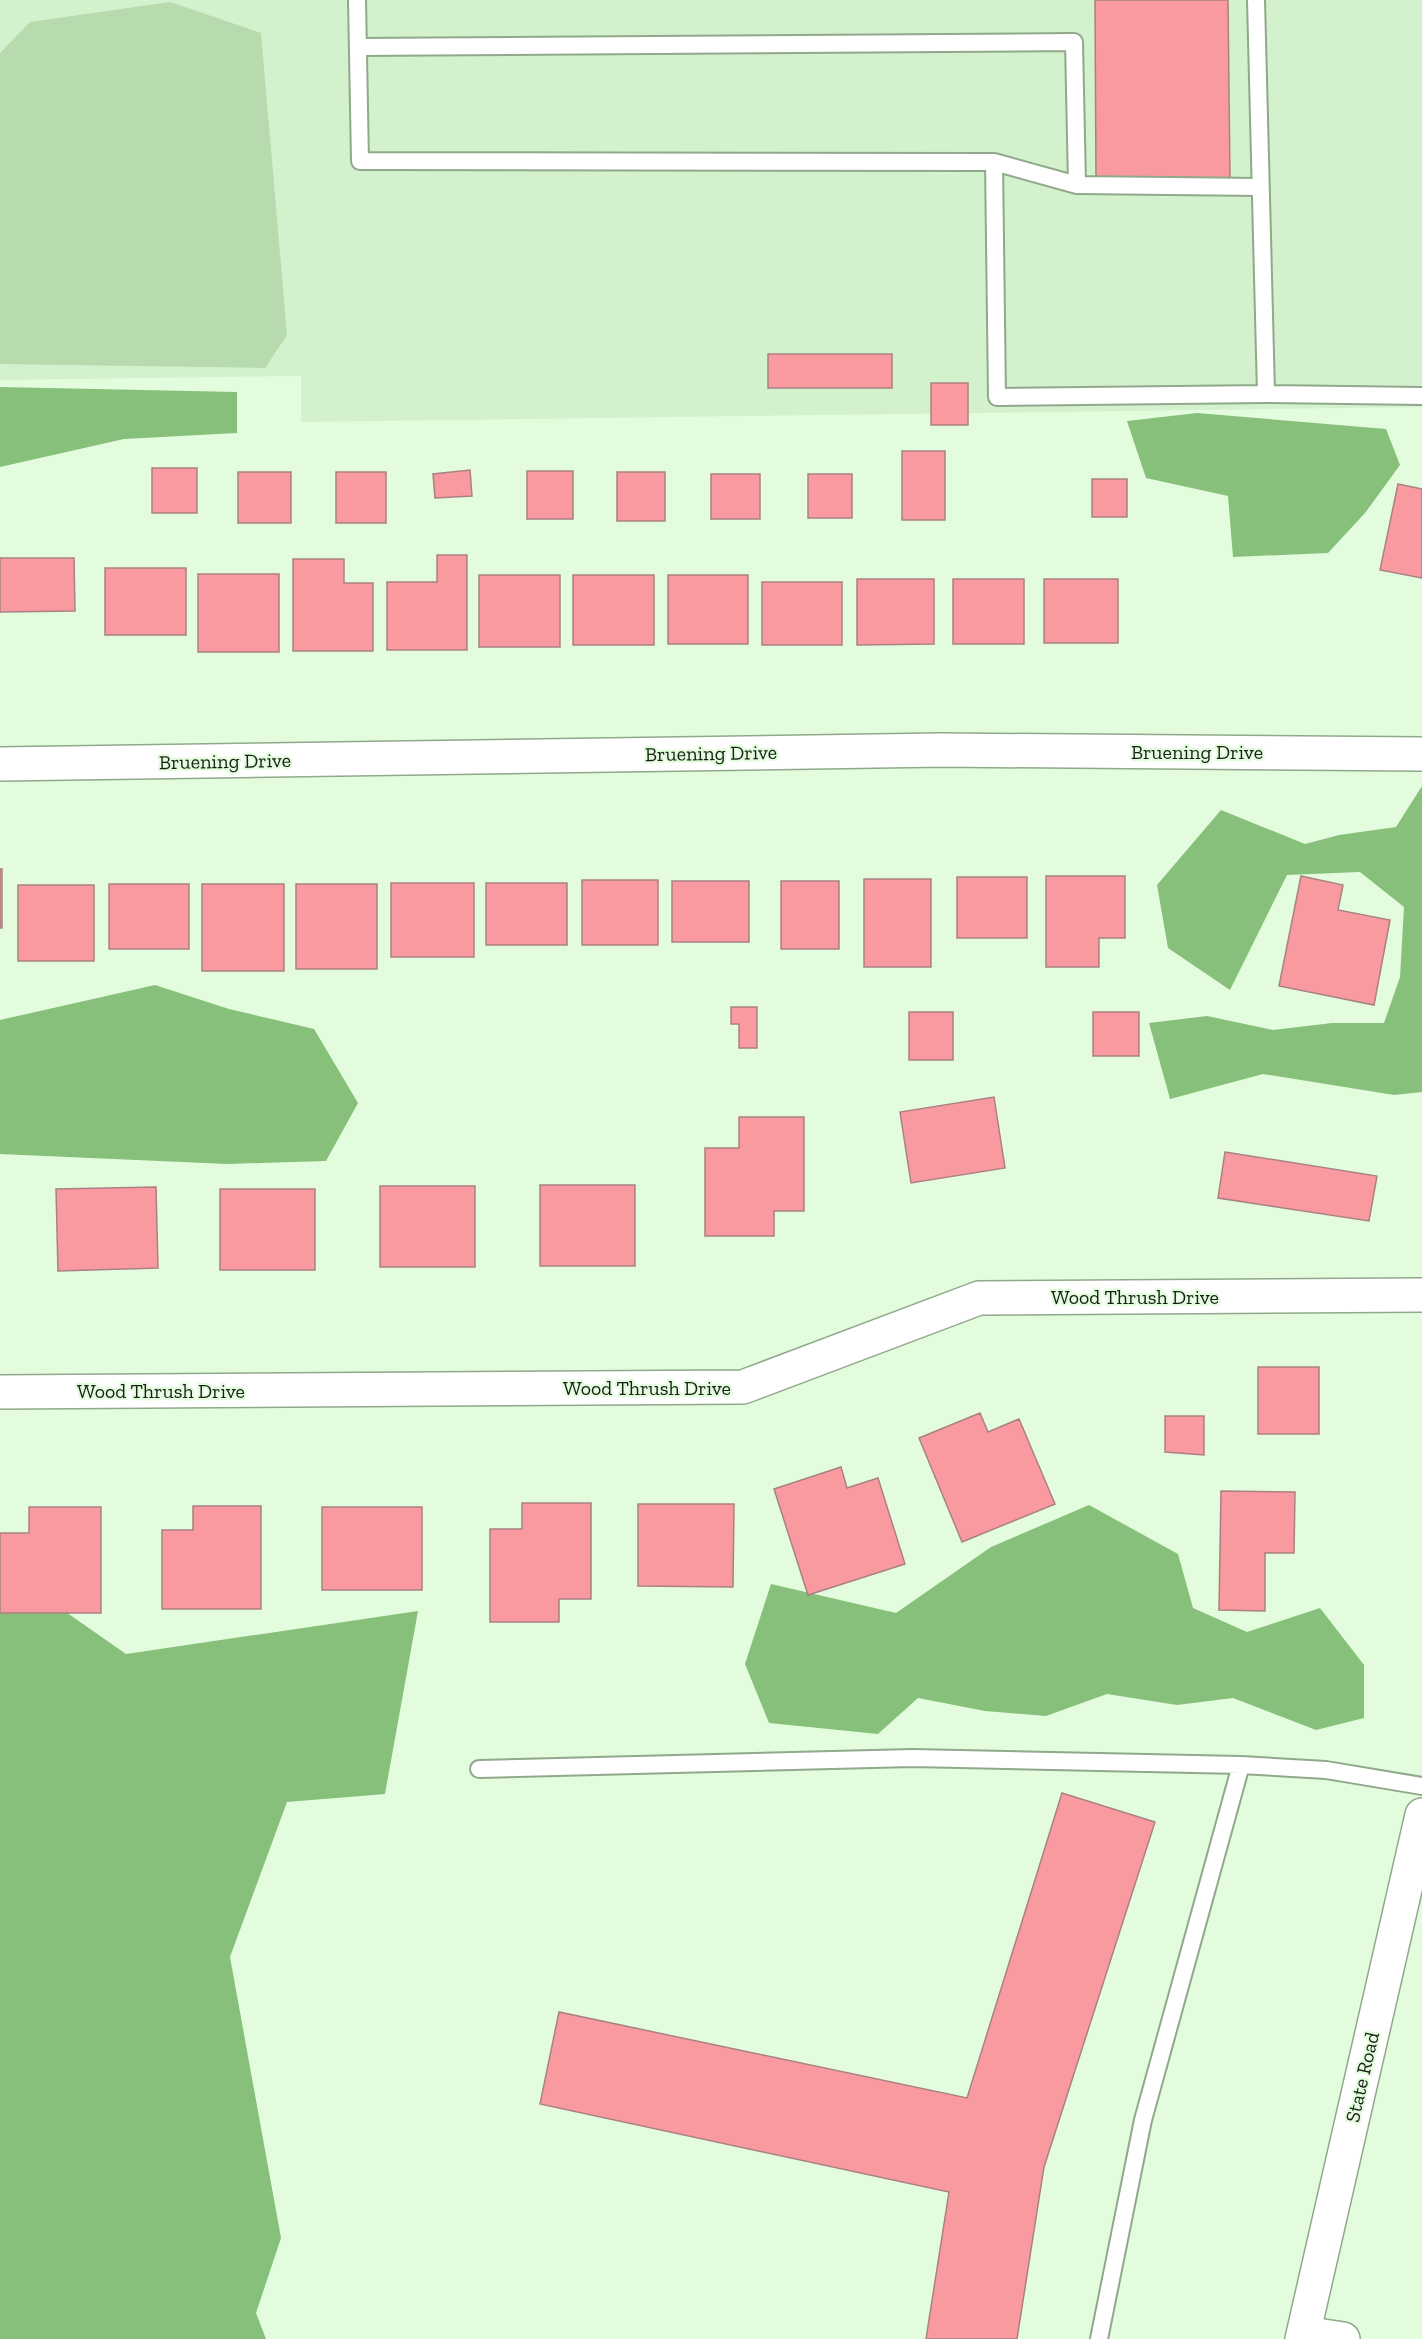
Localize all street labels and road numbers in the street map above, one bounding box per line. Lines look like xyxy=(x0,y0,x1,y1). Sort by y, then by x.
street label: Bruening Drive xyxy=(645,740,777,766)
street label: Bruening Drive xyxy=(1131,740,1263,764)
street label: Bruening Drive xyxy=(159,748,291,774)
street label: Wood Thrush Drive xyxy=(1051,1285,1219,1309)
street label: Wood Thrush Drive xyxy=(563,1376,731,1400)
street label: Wood Thrush Drive xyxy=(77,1379,245,1403)
street label: State Road xyxy=(1340,2029,1384,2125)

